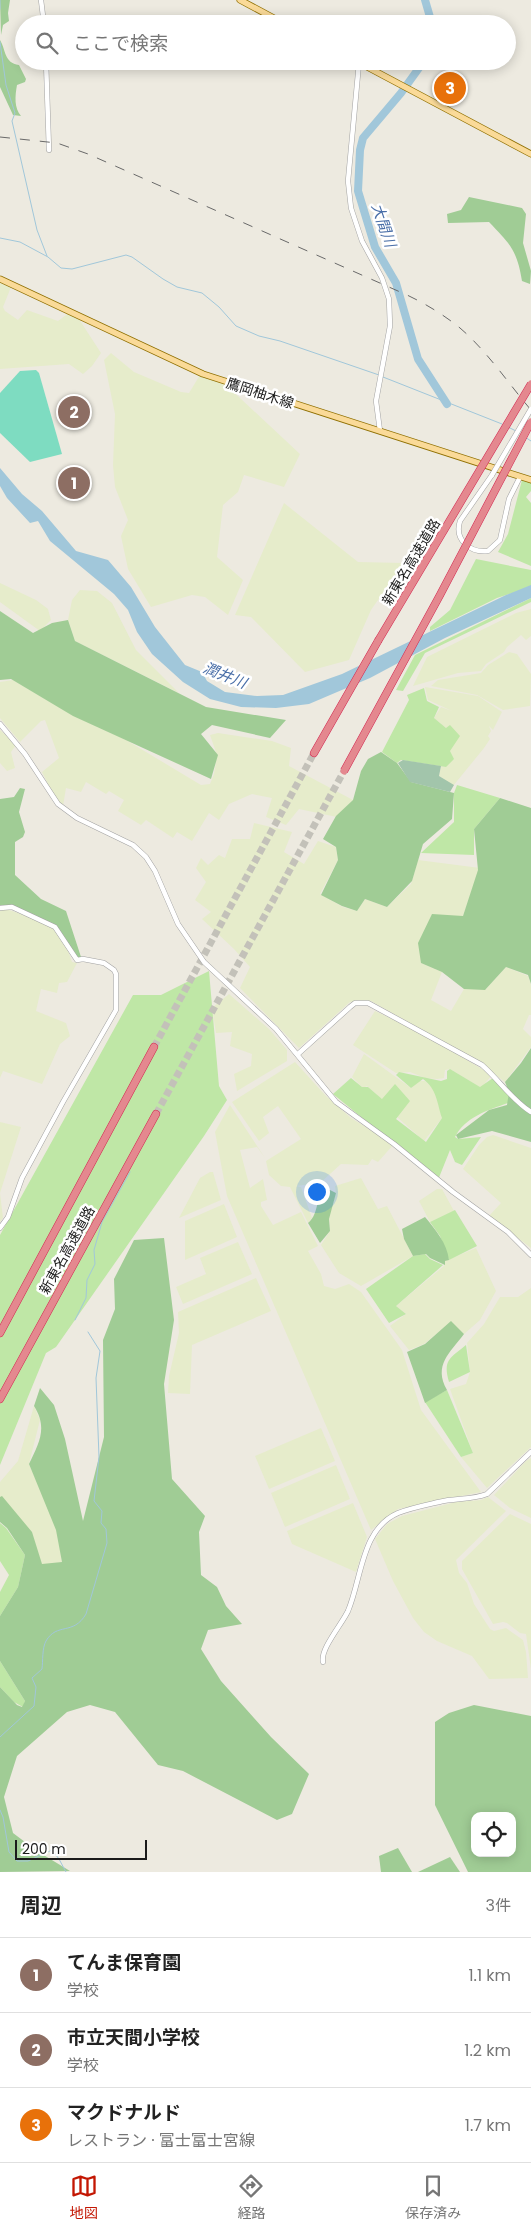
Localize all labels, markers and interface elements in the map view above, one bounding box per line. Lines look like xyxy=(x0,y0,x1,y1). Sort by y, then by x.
search box xyxy=(15,15,516,70)
icon: search xyxy=(33,29,61,57)
text: ここで検索 xyxy=(73,30,168,57)
pin: 3 xyxy=(434,69,466,107)
water label: 大間川 xyxy=(367,200,402,252)
street label: 鷹岡柚木線 xyxy=(224,373,296,413)
pin: 2 xyxy=(58,393,90,431)
pin: 1 xyxy=(58,464,90,502)
street label: 新東名高速道路 xyxy=(377,515,445,609)
water label: 潤井川 xyxy=(200,657,252,694)
your location xyxy=(304,1179,330,1205)
street label: 新東名高速道路 xyxy=(34,1202,100,1298)
map controls xyxy=(471,1812,516,1857)
button: locate xyxy=(471,1812,516,1857)
scale bar xyxy=(15,1837,148,1860)
text: 200 m xyxy=(22,1839,66,1859)
text: 周辺 xyxy=(20,1891,62,1920)
text: 3件 xyxy=(486,1894,511,1917)
text: てんま保育園 xyxy=(67,1949,181,1976)
text: 1 xyxy=(33,1964,39,1987)
text: 1.1 km xyxy=(468,1964,511,1987)
text: 学校 xyxy=(67,1979,99,2002)
text: 市立天間小学校 xyxy=(67,2024,200,2051)
text: 2 xyxy=(31,2039,41,2062)
text: 1.2 km xyxy=(464,2039,511,2062)
text: 学校 xyxy=(67,2054,99,2077)
text: マクドナルド xyxy=(67,2099,181,2126)
text: 3 xyxy=(31,2114,41,2137)
text: 1.7 km xyxy=(465,2114,511,2137)
text: レストラン · 富士富士宮線 xyxy=(67,2129,255,2152)
tab: 地図 xyxy=(70,2172,98,2224)
tab: 経路 xyxy=(237,2172,265,2224)
tab: 保存済み xyxy=(405,2172,461,2224)

